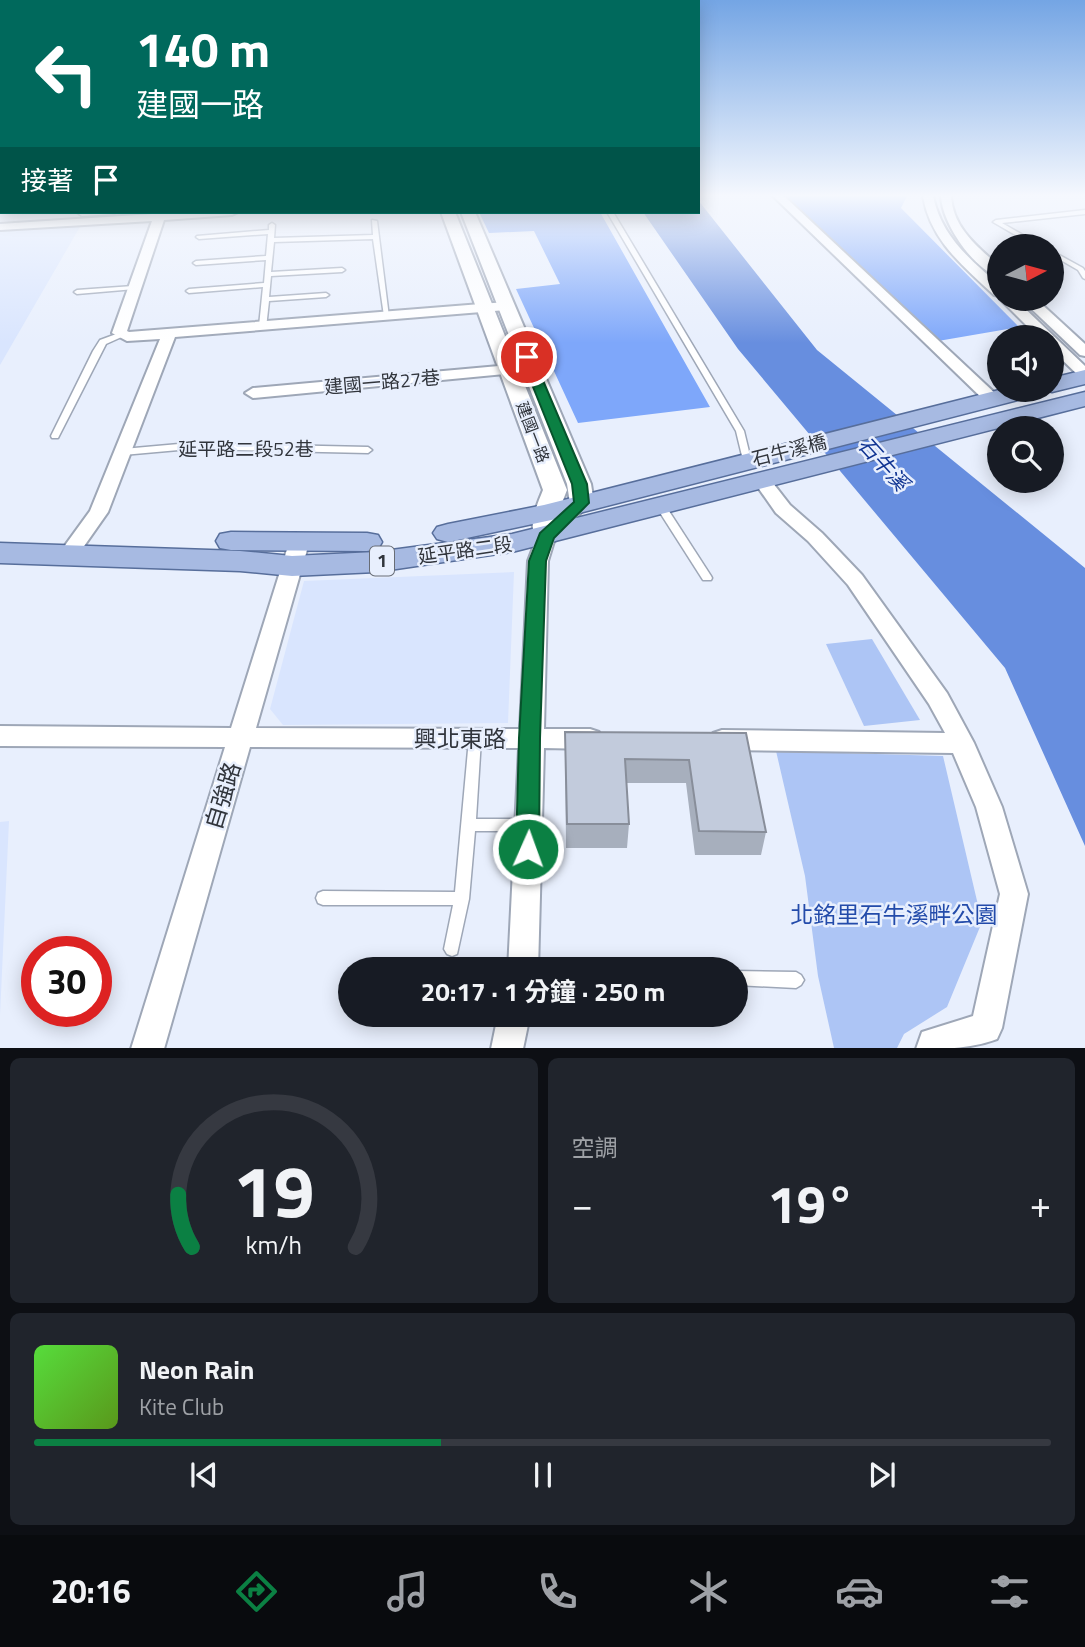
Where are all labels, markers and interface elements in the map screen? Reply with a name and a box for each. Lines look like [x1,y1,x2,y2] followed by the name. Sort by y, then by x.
[136,11,270,86] text: 140 m
[21,28,112,119] icon: left
[136,80,264,128] text: 建國一路
[21,161,73,200] text: 接著
[87,161,125,199] icon: arrive
[987,234,1064,312] north arrow
[987,234,1064,493] map controls
[987,325,1064,402] button: sound
[497,327,557,387] pin
[508,338,546,376] icon: arrive
[323,362,441,401] street label: 建國一路27巷
[510,398,556,466] street label: 建國一路
[987,416,1064,493] button: search
[748,426,829,473] street label: 石牛溪橋
[851,429,919,500] water label: 石牛溪
[178,434,314,463] street label: 延平路二段52巷
[416,529,514,570] street label: 延平路二段
[370,546,394,576] road number: 1
[414,721,506,756] street label: 興北東路
[196,758,249,834] street label: 自強路
[491,812,565,886] position arrow
[791,897,998,932] park label: 北銘里石牛溪畔公園
[21,936,112,1027] speed limit sign: 30
[421,972,665,1011] text: 20:17 · 1 分鐘 · 250 m
[572,1130,618,1165] text: 空調
[233,1135,315,1245] text: 19
[768,1164,855,1243] text: 19°
[572,1175,593,1233] text: −
[1030,1175,1051,1233] text: +
[245,1225,302,1263] text: km/h
[139,1350,254,1389] text: Neon Rain
[139,1389,224,1424] text: Kite Club
[185,1456,223,1494] icon: previous
[524,1456,562,1494] icon: pause
[863,1456,901,1494] icon: next
[51,1567,131,1615] text: 20:16
[232,1567,281,1616] icon: directions
[383,1567,432,1616] icon: music
[533,1567,582,1616] icon: phone
[684,1567,733,1616] icon: climate
[835,1567,884,1616] icon: car
[985,1567,1034,1616] icon: filters

